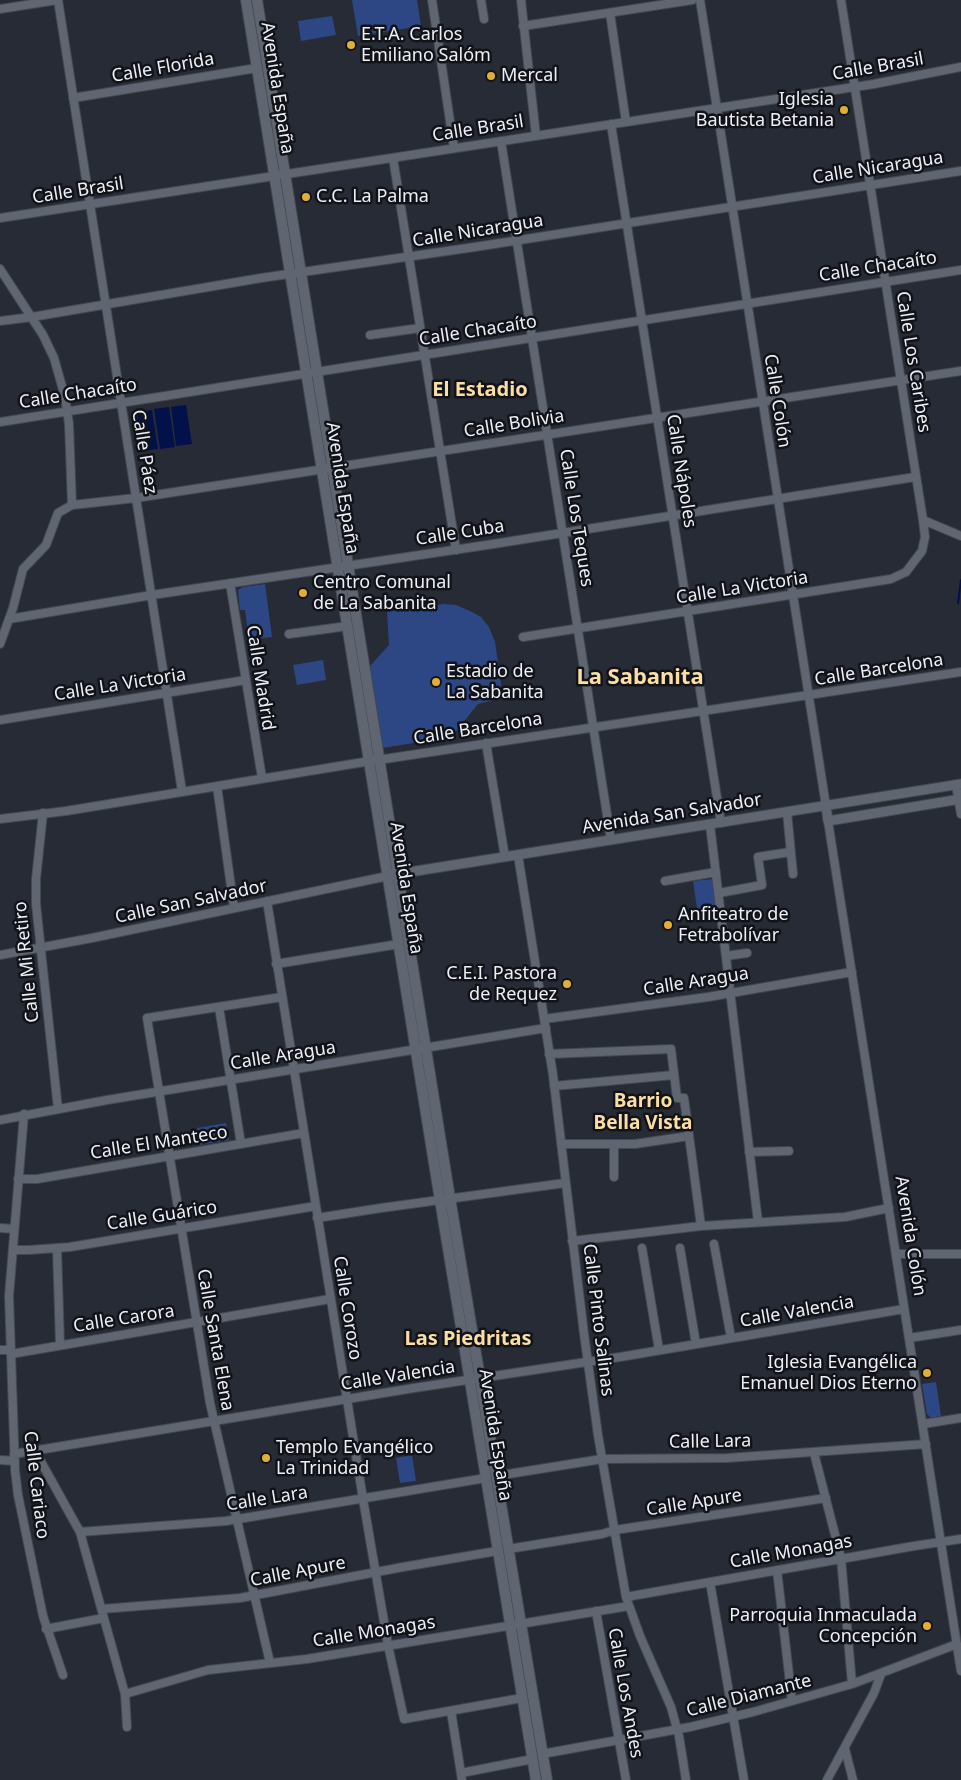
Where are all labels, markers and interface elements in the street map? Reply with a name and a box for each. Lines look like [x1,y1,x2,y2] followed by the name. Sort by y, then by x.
[256,20,298,156] street label: Avenida España
[361,24,491,66] place label: E.T.A. Carlos Emiliano Salóm
[345,39,357,51] marker: E.T.A. Carlos Emiliano Salóm
[110,48,216,88] street label: Calle Florida
[831,48,925,86] street label: Calle Brasil
[501,65,558,87] place label: Mercal
[485,70,497,82] marker: Mercal
[696,89,834,132] place label: Iglesia Bautista Betania
[838,104,850,116] marker: Iglesia Bautista Betania
[431,111,525,147] street label: Calle Brasil
[811,147,945,189] street label: Calle Nicaragua
[31,173,125,209] street label: Calle Brasil
[316,186,429,208] place label: C.C. La Palma
[300,191,312,203] marker: C.C. La Palma
[411,210,545,252] street label: Calle Nicaragua
[818,247,938,287] street label: Calle Chacaíto
[891,290,935,434] street label: Calle Los Caribes
[418,311,538,351] street label: Calle Chacaíto
[759,353,795,449] street label: Calle Colón
[18,374,138,414] street label: Calle Chacaíto
[432,378,528,402] district label: El Estadio
[462,405,566,443] street label: Calle Bolivia
[127,408,161,496] street label: Calle Páez
[661,413,701,529] street label: Calle Nápoles
[321,420,363,556] street label: Avenida España
[554,448,598,588] street label: Calle Los Teques
[414,515,506,551] street label: Calle Cuba
[674,567,810,609] street label: Calle La Victoria
[313,572,451,614] place label: Centro Comunal de La Sabanita
[297,587,309,599] marker: Centro Comunal de La Sabanita
[241,624,279,732] street label: Calle Madrid
[813,649,945,691] street label: Calle Barcelona
[446,661,544,704] place label: Estadio de La Sabanita
[52,664,188,706] street label: Calle La Victoria
[576,665,704,691] district label: La Sabanita
[430,676,442,688] marker: Estadio de La Sabanita
[412,708,544,750] street label: Calle Barcelona
[581,789,763,839] street label: Avenida San Salvador
[385,820,427,956] street label: Avenida España
[113,875,269,929] street label: Calle San Salvador
[10,900,44,1024] street label: Calle Mi Retiro
[678,904,789,946] place label: Anfiteatro de Fetrabolívar
[662,919,674,931] marker: Anfiteatro de Fetrabolívar
[446,963,557,1006] place label: C.E.I. Pastora de Requez
[642,963,750,1001] street label: Calle Aragua
[561,978,573,990] marker: C.E.I. Pastora de Requez
[229,1037,337,1075] street label: Calle Aragua
[594,1091,692,1135] district label: Barrio Bella Vista
[89,1121,229,1165] street label: Calle El Manteco
[890,1174,930,1298] street label: Avenida Colón
[105,1197,219,1235] street label: Calle Guárico
[578,1243,618,1397] street label: Calle Pinto Salinas
[328,1254,366,1362] street label: Calle Corozo
[192,1267,238,1413] street label: Calle Santa Elena
[738,1291,856,1333] street label: Calle Valencia
[72,1300,176,1338] street label: Calle Carora
[405,1327,531,1351] district label: Las Piedritas
[740,1352,917,1395] place label: Iglesia Evangélica Emanuel Dios Eterno
[339,1356,457,1396] street label: Calle Valencia
[474,1367,516,1503] street label: Avenida España
[921,1367,933,1379] marker: Iglesia Evangélica Emanuel Dios Eterno
[19,1430,53,1540] street label: Calle Cariaco
[669,1430,751,1454] street label: Calle Lara
[276,1437,433,1480] place label: Templo Evangélico La Trinidad
[260,1452,272,1464] marker: Templo Evangélico La Trinidad
[225,1482,309,1516] street label: Calle Lara
[645,1485,743,1521] street label: Calle Apure
[728,1531,854,1573] street label: Calle Monagas
[249,1552,347,1592] street label: Calle Apure
[729,1605,917,1648] place label: Parroquia Inmaculada Concepción
[311,1612,437,1652] street label: Calle Monagas
[921,1620,933,1632] marker: Parroquia Inmaculada Concepción
[603,1626,647,1760] street label: Calle Los Andes
[684,1670,814,1722] street label: Calle Diamante

